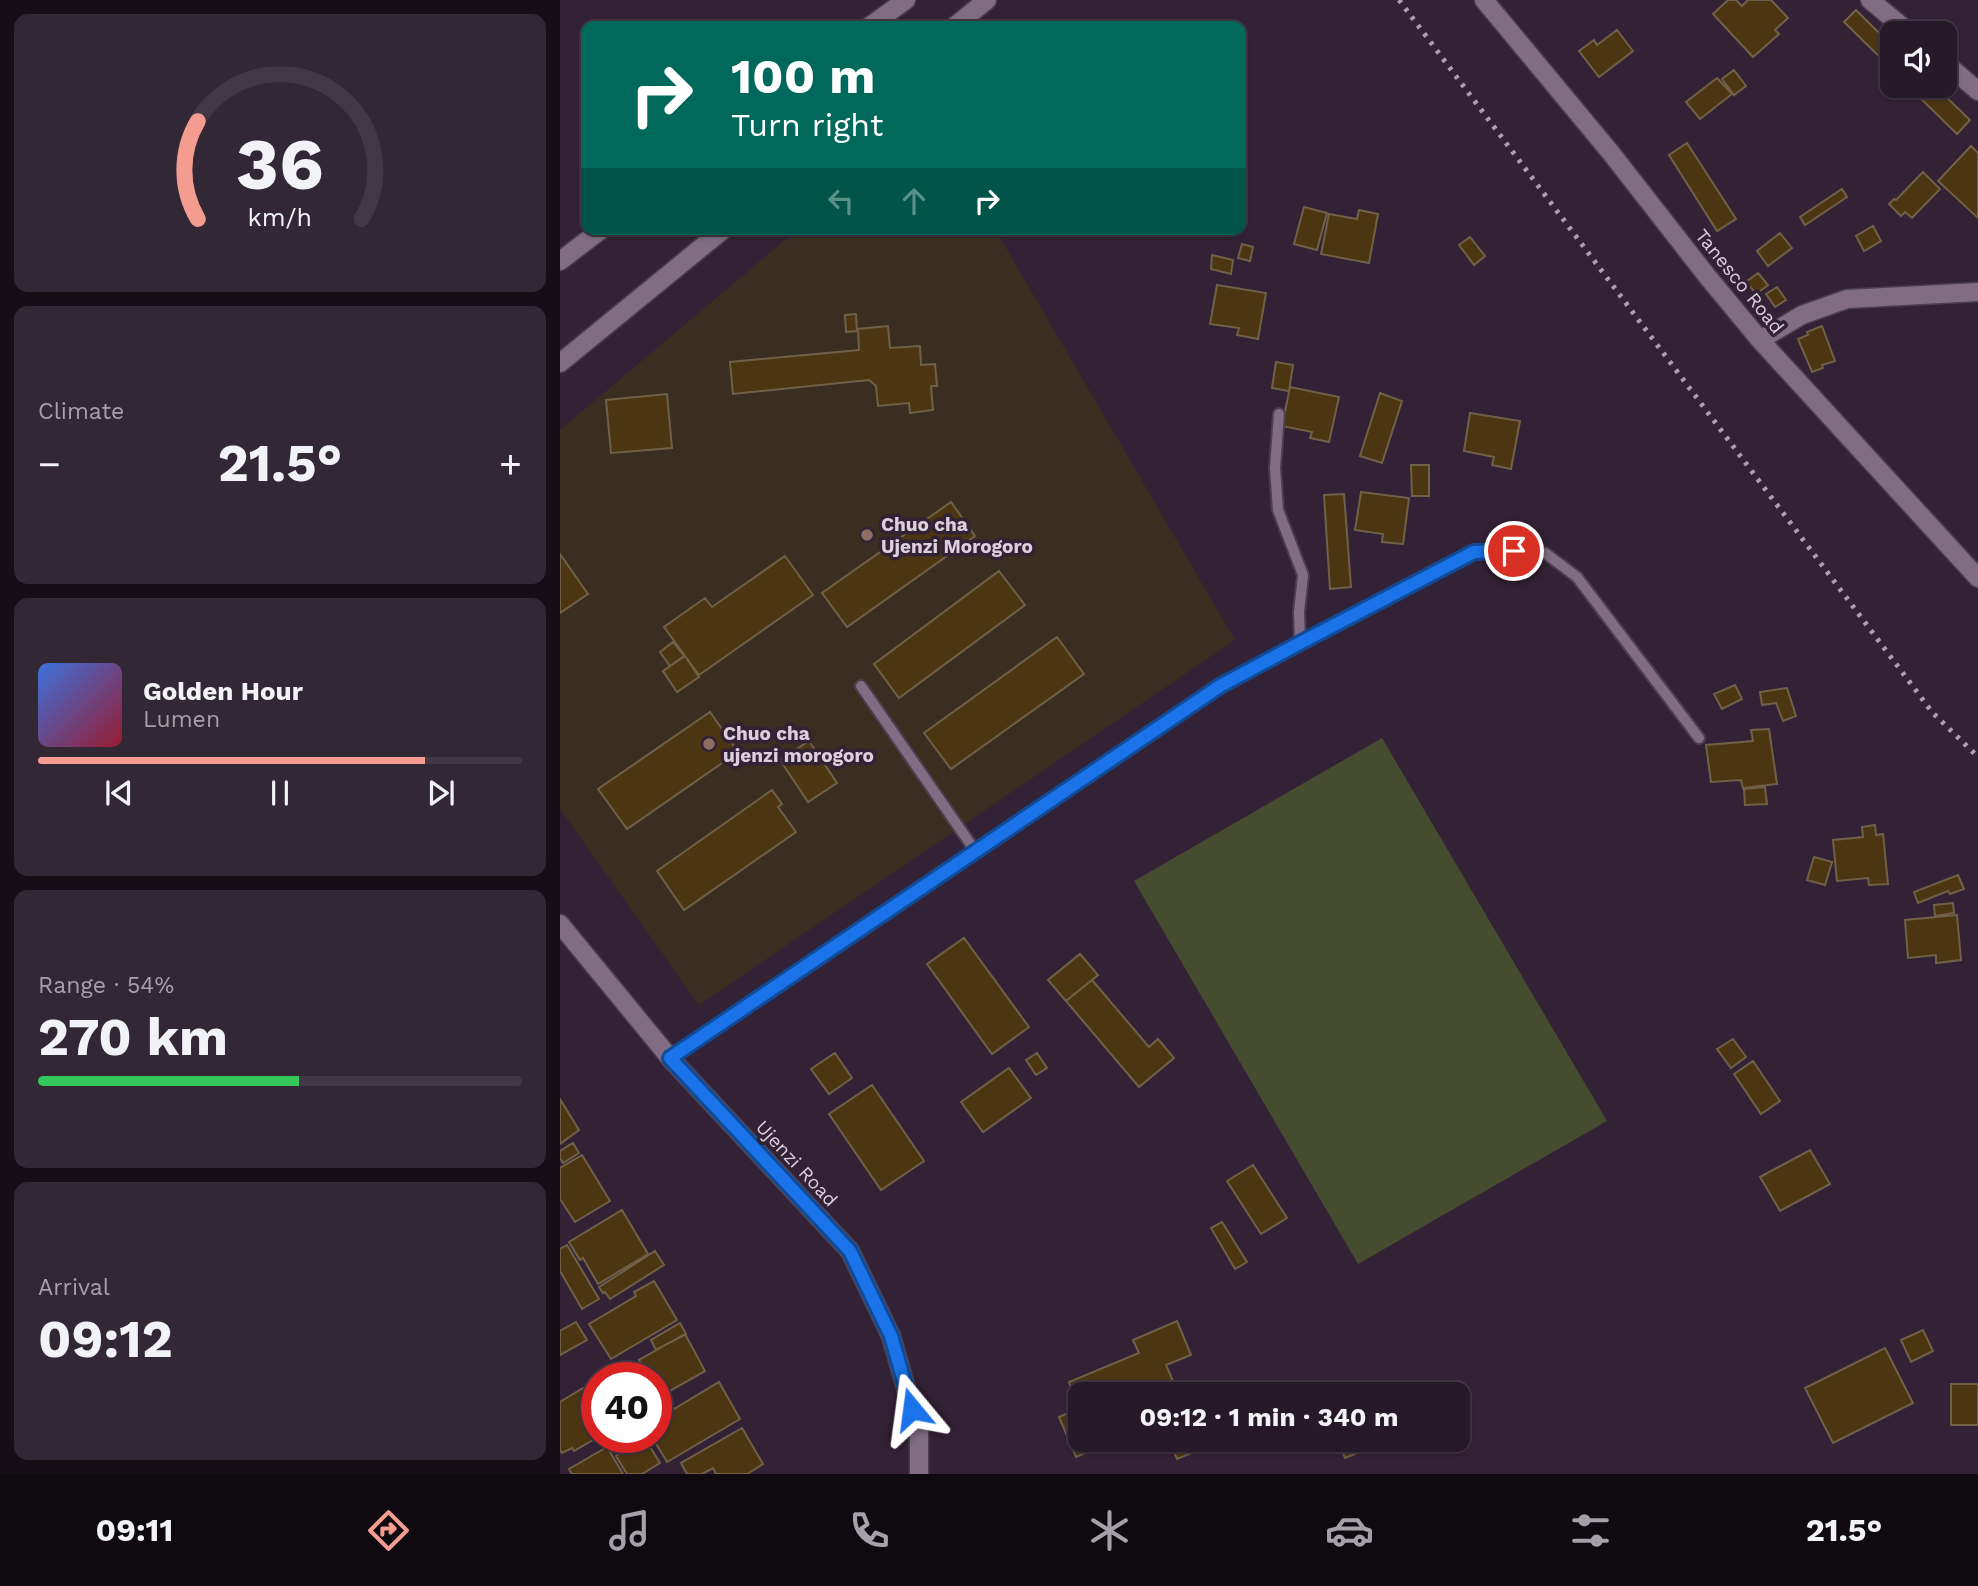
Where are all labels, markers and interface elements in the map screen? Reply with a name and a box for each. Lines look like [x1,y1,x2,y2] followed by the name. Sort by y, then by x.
[1880,21,1957,98] map controls
[1880,21,1957,98] button: sound
[731,47,875,105] text: 100 m
[616,49,707,140] icon: right
[731,106,883,144] text: Turn right
[236,121,324,207] text: 36
[822,182,860,220] icon: left
[895,182,933,220] icon: ahead
[968,182,1006,220] icon: right
[248,203,312,232] text: km/h
[1690,224,1789,338] street label: Tanesco Road
[38,398,124,425] text: Climate
[218,433,342,494] text: 21.5°
[38,442,61,486] text: −
[499,442,522,486] text: +
[881,513,1033,558] place label: Chuo cha Ujenzi Morogoro
[1484,521,1544,581] pin
[859,527,875,543] marker: Chuo cha Ujenzi Morogoro
[1495,532,1533,570] icon: arrive
[143,676,303,706] text: Golden Hour
[143,706,220,733] text: Lumen
[723,722,874,767] place label: Chuo cha ujenzi morogoro
[701,736,717,752] marker: Chuo cha ujenzi morogoro
[100,774,138,812] icon: previous
[261,774,299,812] icon: pause
[422,774,460,812] icon: next
[38,972,174,999] text: Range · 54%
[38,1007,228,1068] text: 270 km
[751,1116,842,1211] street label: Ujenzi Road
[38,1274,110,1301] text: Arrival
[38,1309,173,1370] text: 09:12
[581,1362,672,1453] speed limit sign: 40
[875,1372,949,1446] position arrow
[1140,1402,1398,1432] text: 09:12 · 1 min · 340 m
[364,1506,413,1555] icon: directions
[605,1506,654,1555] icon: music
[845,1506,894,1555] icon: phone
[1085,1506,1134,1555] icon: climate
[1325,1506,1374,1555] icon: car
[1566,1506,1615,1555] icon: filters
[96,1511,173,1549] text: 09:11
[1806,1511,1882,1549] text: 21.5°

